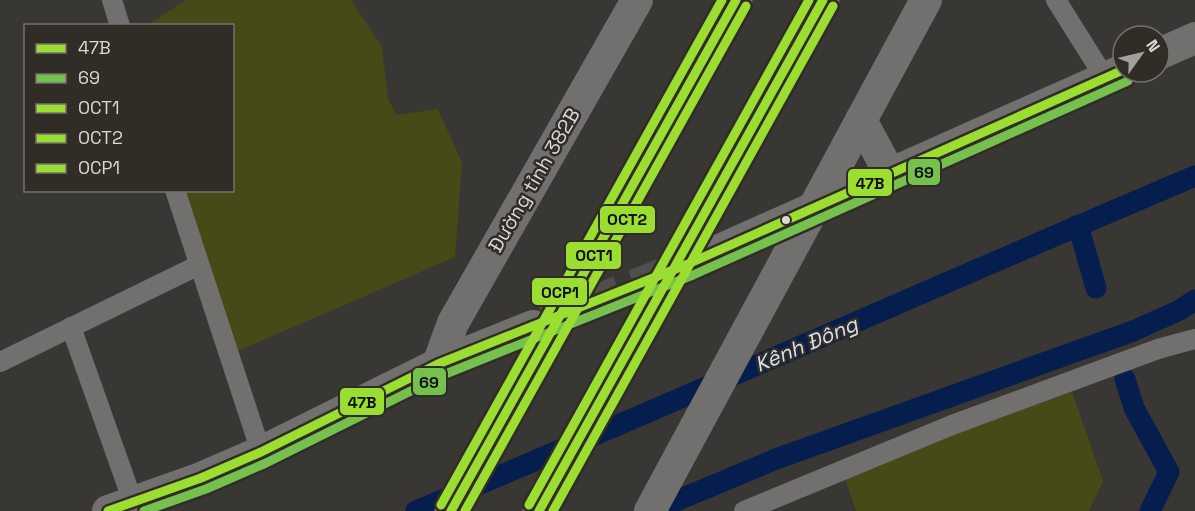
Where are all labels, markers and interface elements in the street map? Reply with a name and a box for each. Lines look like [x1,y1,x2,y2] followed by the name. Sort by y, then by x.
[24,24,234,192] legend
[1111,24,1171,84] north arrow
[78,36,111,59] text: 47B
[1141,36,1165,56] text: N
[78,66,100,89] text: 69
[78,96,119,119] text: OCT1
[482,103,586,257] street label: Đường tỉnh 382B
[78,126,123,149] text: OCT2
[78,156,120,179] text: OCP1
[907,158,941,186] line badge: 69
[914,162,934,183] text: 69
[847,168,893,197] line badge: 47B
[856,173,885,194] text: 47B
[599,205,656,234] line badge: OCT2
[607,209,647,230] text: OCT2
[780,214,792,226] unlabelled marker
[565,241,622,270] line badge: OCT1
[575,245,613,266] text: OCT1
[531,277,588,306] line badge: OCP1
[541,282,579,303] text: OCP1
[750,310,863,378] water label: Kênh Đông
[412,367,447,396] line badge: 69
[419,372,439,393] text: 69
[339,387,385,416] line badge: 47B
[348,392,377,413] text: 47B

